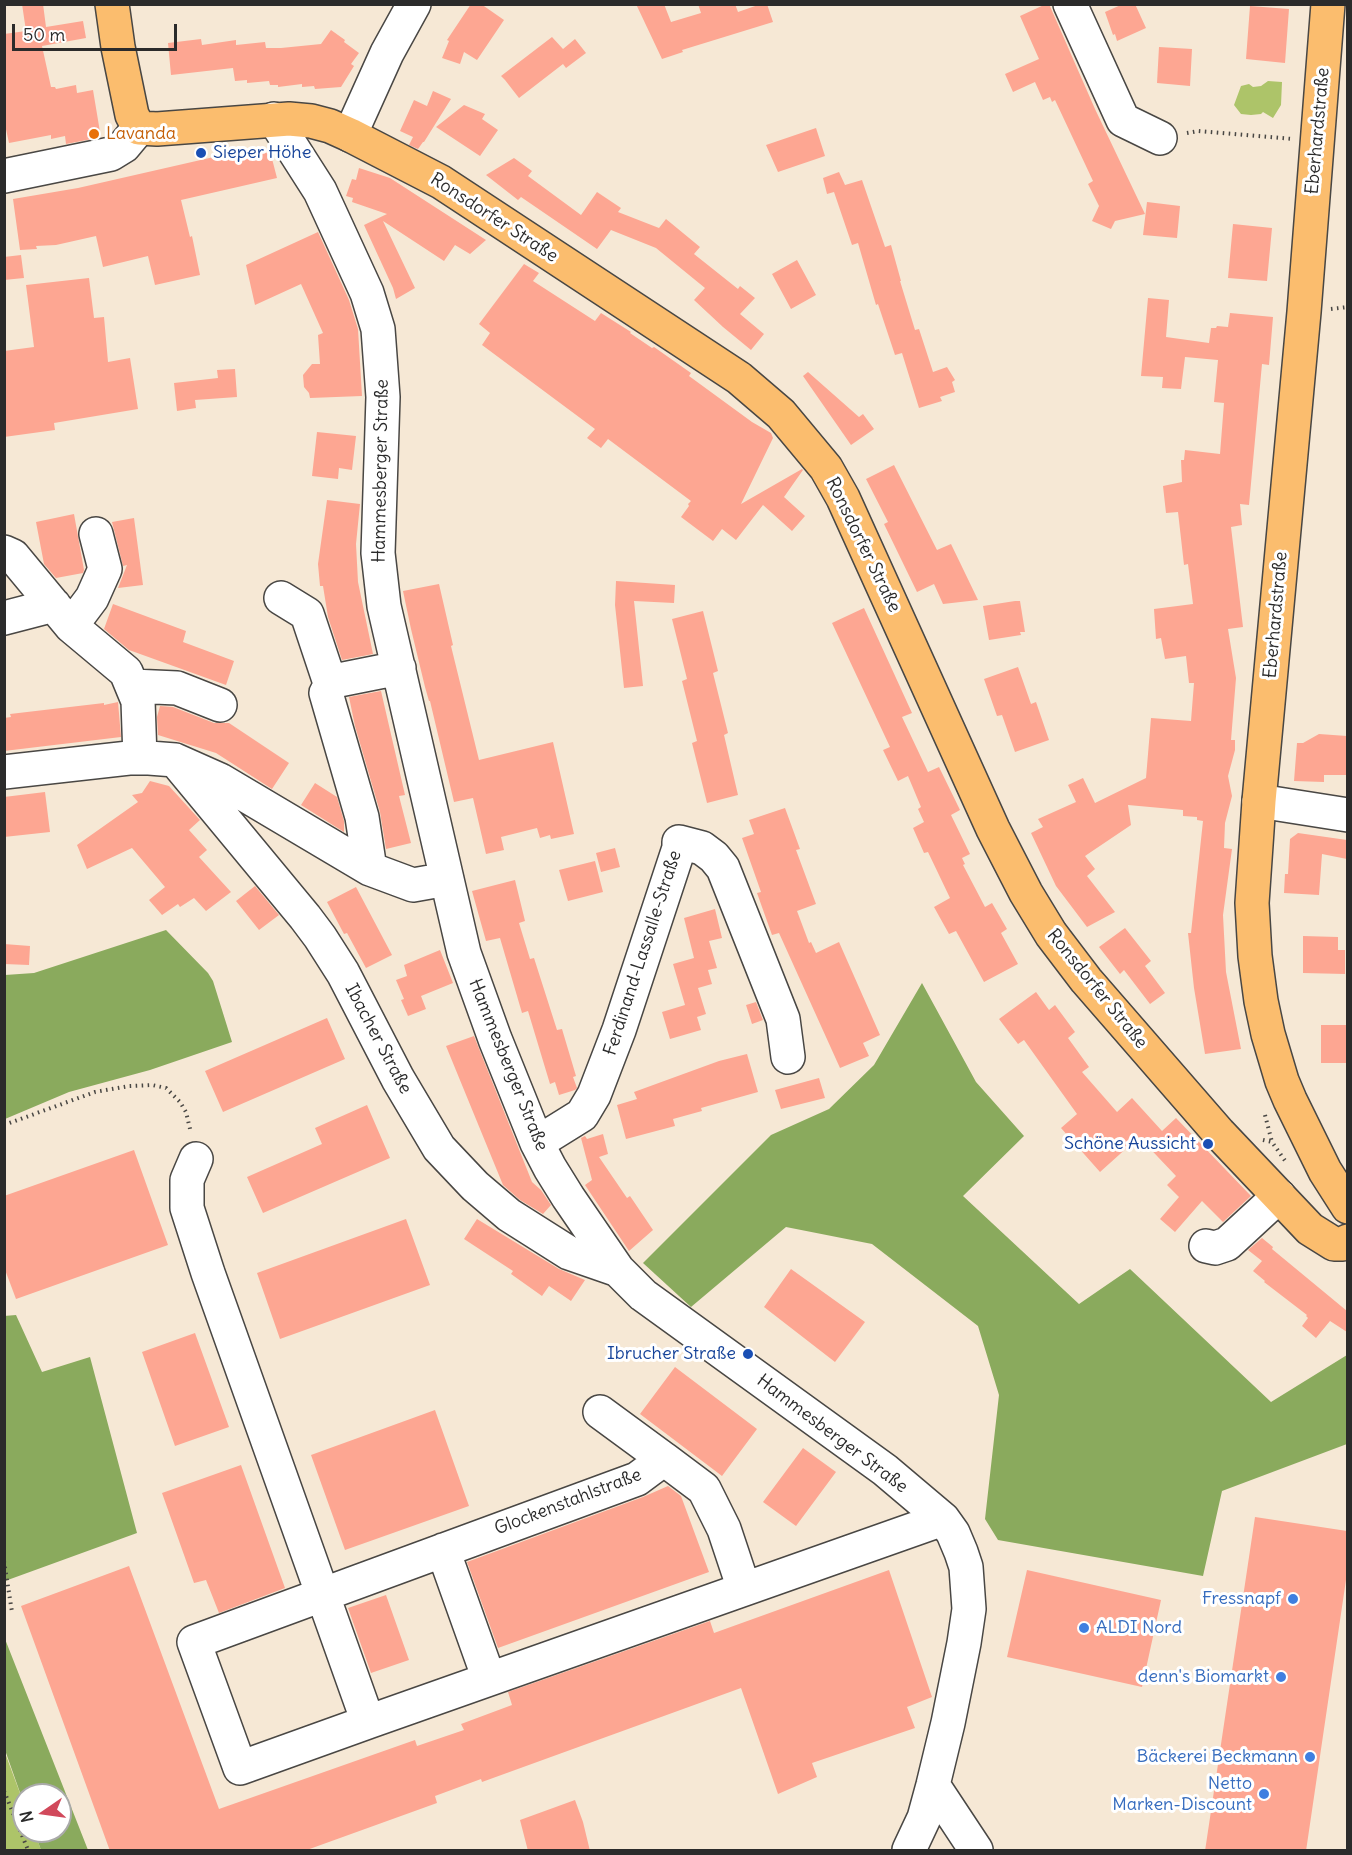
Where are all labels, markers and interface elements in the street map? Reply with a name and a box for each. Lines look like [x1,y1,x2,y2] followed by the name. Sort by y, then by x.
[15,12,180,50] scale bar
[23,23,65,46] text: 50 m
[1302,67,1334,195] street label: Eberhardstraße
[106,123,176,145] place label: Lavanda
[87,127,101,141] marker: Lavanda
[213,142,311,164] place label: Sieper Höhe
[194,146,208,160] marker: Sieper Höhe
[426,169,562,267] street label: Ronsdorfer Straße
[369,379,393,563] street label: Hammesberger Straße
[821,474,905,616] street label: Ronsdorfer Straße
[1260,551,1292,679] street label: Eberhardstraße
[600,848,686,1058] street label: Ferdinand-Lassalle-Straße
[1042,925,1152,1053] street label: Ronsdorfer Straße
[464,976,552,1154] street label: Hammesberger Straße
[340,980,416,1098] street label: Ibacher Straße
[1064,1133,1196,1155] place label: Schöne Aussicht
[1201,1137,1215,1151] marker: Schöne Aussicht
[607,1343,736,1365] place label: Ibrucher Straße
[741,1347,755,1361] marker: Ibrucher Straße
[752,1370,912,1498] street label: Hammesberger Straße
[492,1464,644,1540] street label: Glockenstahlstraße
[1202,1588,1281,1610] place label: Fressnapf
[1286,1592,1300,1606] marker: Fressnapf
[1096,1617,1182,1639] place label: ALDI Nord
[1077,1621,1091,1635] marker: ALDI Nord
[1138,1666,1269,1688] place label: denn's Biomarkt
[1274,1670,1288,1684] marker: denn's Biomarkt
[1137,1746,1298,1768] place label: Bäckerei Beckmann
[1303,1750,1317,1764] marker: Bäckerei Beckmann
[1112,1773,1252,1816] place label: Netto Marken-Discount
[12,1783,72,1843] north arrow
[1257,1787,1271,1801] marker: Netto Marken-Discount
[15,1809,37,1824] text: N

